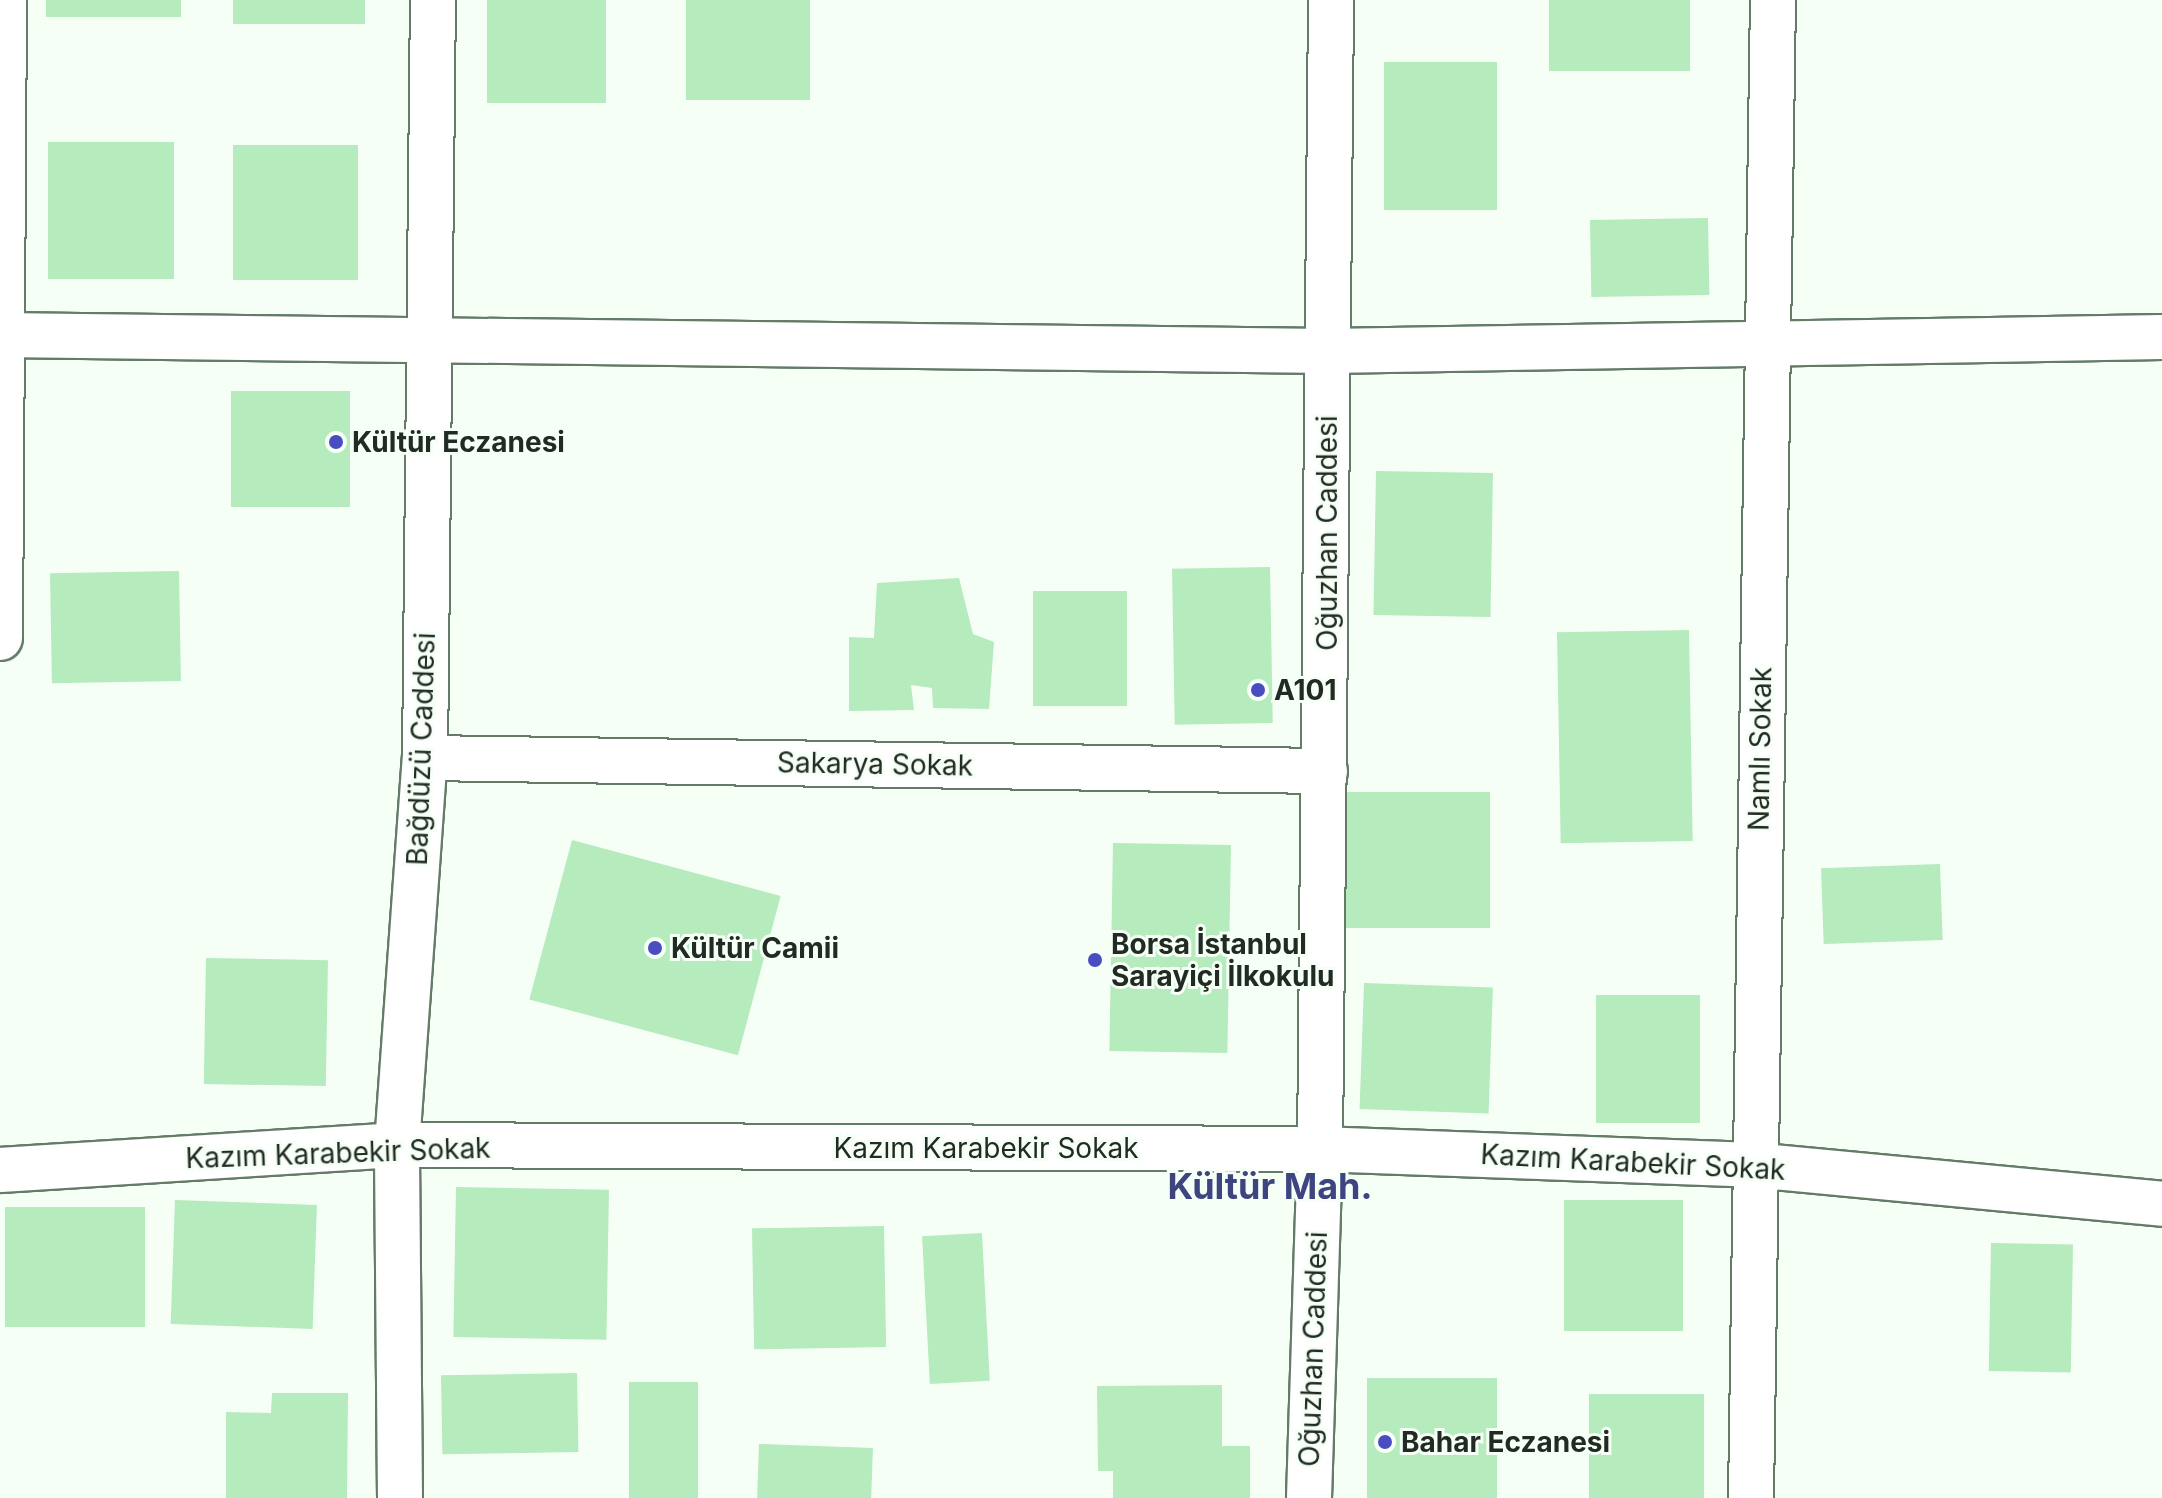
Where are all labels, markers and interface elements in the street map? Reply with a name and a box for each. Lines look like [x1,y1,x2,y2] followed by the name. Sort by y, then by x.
[1310,415,1344,651] street label: Oğuzhan Caddesi
[352,425,565,459] place label: Kültür Eczanesi
[327,433,345,451] marker: Kültür Eczanesi
[400,632,442,866] street label: Bağdüzü Caddesi
[1742,667,1778,831] street label: Namlı Sokak
[1274,673,1337,707] place label: A101
[1249,681,1267,699] marker: A101
[777,745,973,783] street label: Sakarya Sokak
[1111,927,1334,993] place label: Borsa İstanbul Sarayiçi İlkokulu
[671,931,839,965] place label: Kültür Camii
[646,939,664,957] marker: Kültür Camii
[1086,951,1104,969] marker: Borsa İstanbul Sarayiçi İlkokulu
[185,1131,491,1175] street label: Kazım Karabekir Sokak
[833,1131,1139,1165] street label: Kazım Karabekir Sokak
[1480,1137,1786,1187] street label: Kazım Karabekir Sokak
[1167,1165,1373,1209] district label: Kültür Mah.
[1292,1231,1334,1467] street label: Oğuzhan Caddesi
[1401,1425,1610,1459] place label: Bahar Eczanesi
[1376,1433,1394,1451] marker: Bahar Eczanesi

